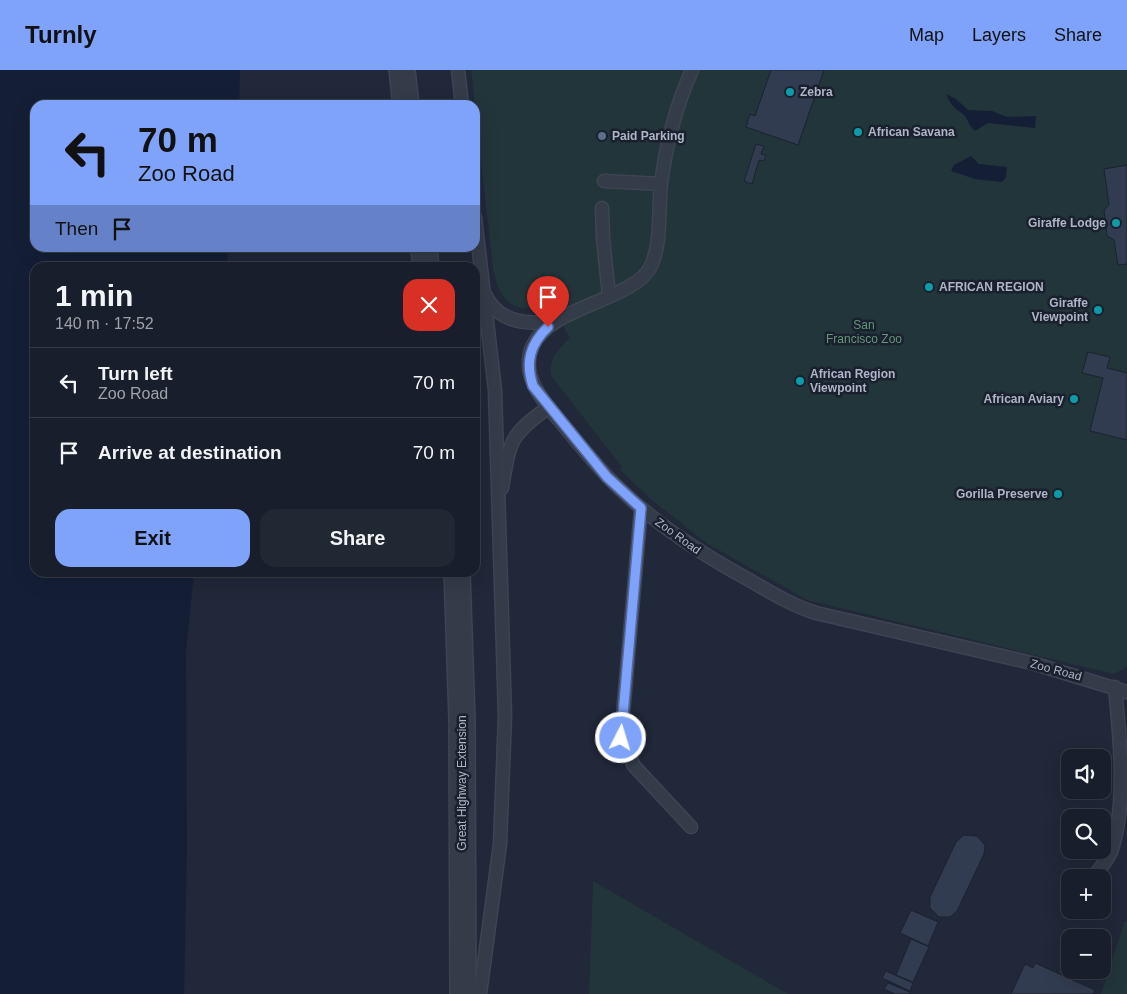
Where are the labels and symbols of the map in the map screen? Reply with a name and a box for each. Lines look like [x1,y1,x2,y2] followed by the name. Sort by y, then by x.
[800,85,833,99] place label: Zebra
[784,86,796,98] marker: Zebra
[868,125,955,139] place label: African Savana
[852,126,864,138] marker: African Savana
[612,129,685,143] place label: Paid Parking
[596,130,608,142] marker: Paid Parking
[1028,216,1106,230] place label: Giraffe Lodge
[1110,217,1122,229] marker: Giraffe Lodge
[527,276,569,327] pin
[939,280,1044,294] place label: AFRICAN REGION
[923,281,935,293] marker: AFRICAN REGION
[1032,296,1088,324] place label: Giraffe Viewpoint
[1092,304,1104,316] marker: Giraffe Viewpoint
[826,318,902,346] park label: San Francisco Zoo
[810,367,895,395] place label: African Region Viewpoint
[794,375,806,387] marker: African Region Viewpoint
[984,392,1064,406] place label: African Aviary
[1068,393,1080,405] marker: African Aviary
[956,487,1048,501] place label: Gorilla Preserve
[1052,488,1064,500] marker: Gorilla Preserve
[653,515,703,557] street label: Zoo Road
[1029,656,1083,684] street label: Zoo Road
[594,711,646,763] position arrow
[455,715,469,851] street label: Great Highway Extension

